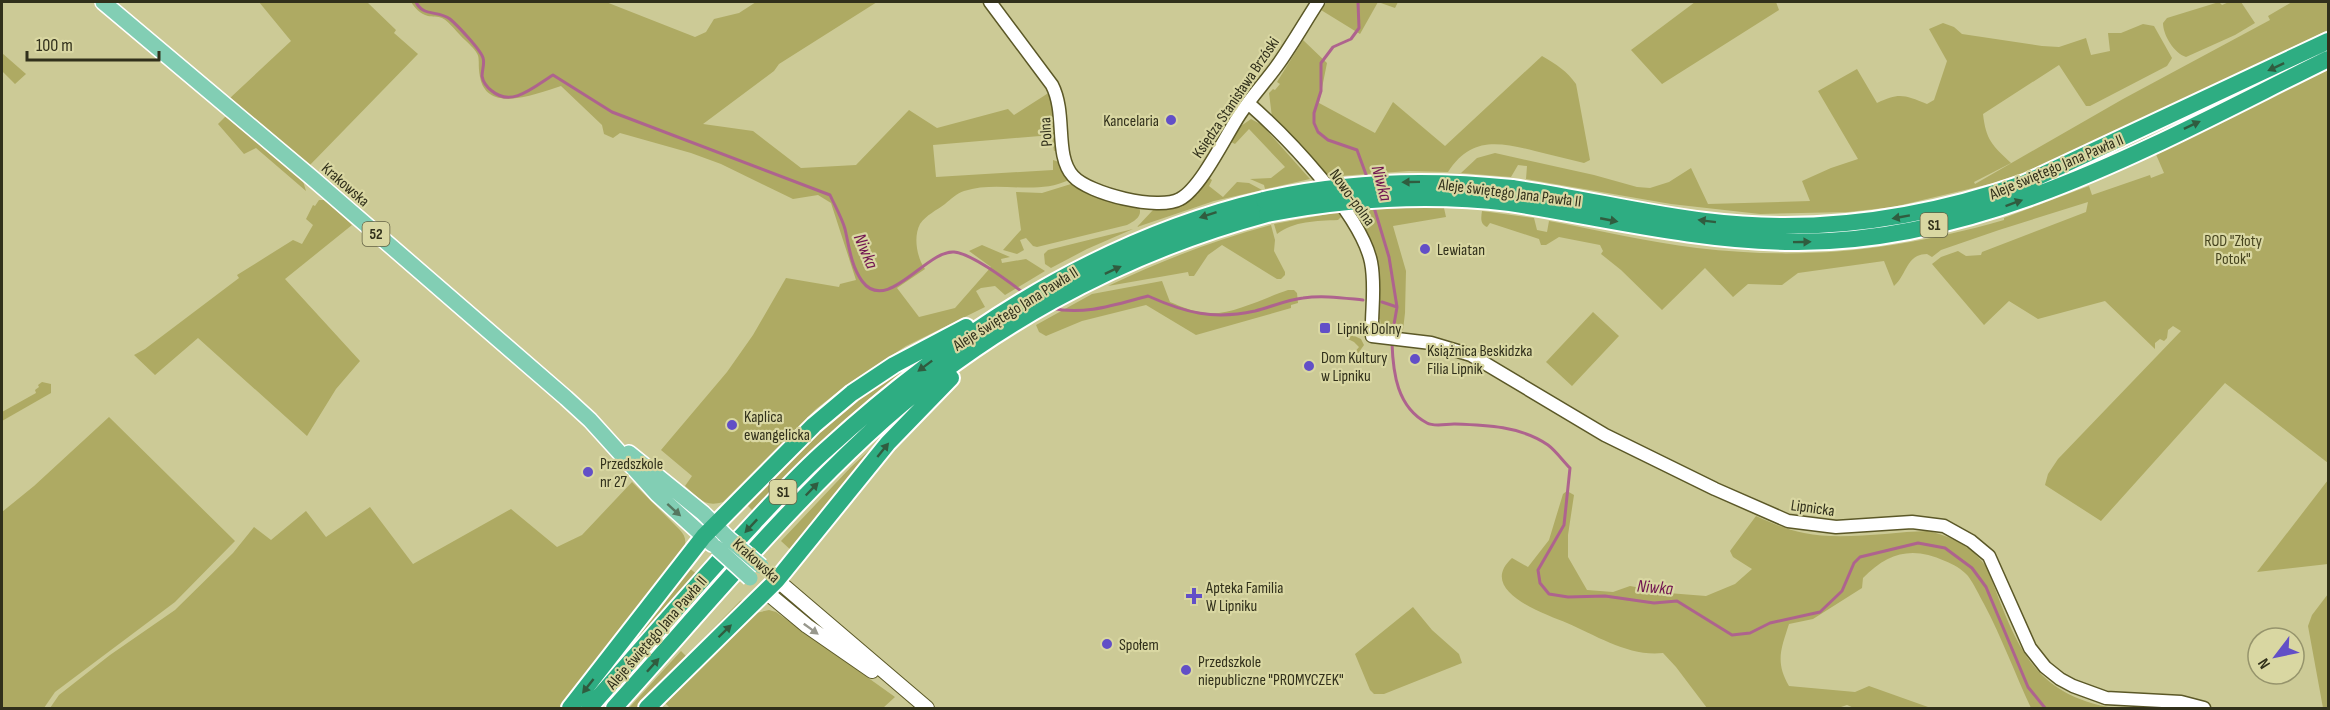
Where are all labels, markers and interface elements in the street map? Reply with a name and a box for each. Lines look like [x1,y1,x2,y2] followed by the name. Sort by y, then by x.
[27,24,159,62] scale bar
[1189,34,1284,162] street label: Księdza Stanisława Brzóski
[36,35,73,56] text: 100 m
[2267,62,2284,71] one-way arrow
[1103,112,1159,131] place label: Kancelaria
[1164,113,1178,127] marker: Kancelaria
[1036,117,1057,147] street label: Polna
[2184,120,2201,129] one-way arrow
[1986,131,2127,205] street label: Aleje świętego Jana Pawła II
[317,159,373,211] street label: Krakowska
[1367,163,1396,204] water label: Niwka
[1325,166,1379,230] street label: Nowo-polna
[1436,175,1582,212] street label: Aleje świętego Jana Pawła II
[1402,177,1421,187] one-way arrow
[2005,197,2023,207] one-way arrow
[1199,211,1217,220] one-way arrow
[1892,213,1911,222] one-way arrow
[1920,213,1948,237] road number: S1
[1600,216,1619,225] one-way arrow
[1697,217,1716,226] one-way arrow
[362,222,389,246] road number: 52
[849,231,883,273] water label: Niwka
[2204,232,2262,269] park label: ROD "Złoty Potok"
[1793,237,1812,247] one-way arrow
[1437,241,1485,260] place label: Lewiatan
[1418,242,1432,256] marker: Lewiatan
[949,263,1082,356] street label: Aleje świętego Jana Pawła II
[1105,266,1122,275] one-way arrow
[1337,320,1401,339] place label: Lipnik Dolny
[1318,321,1332,335] marker: Lipnik Dolny
[1427,342,1533,379] place label: Książnica Beskidzka Filia Lipnik
[1321,349,1388,386] place label: Dom Kultury w Lipniku
[1408,352,1422,366] marker: Książnica Beskidzka Filia Lipnik
[1302,359,1316,373] marker: Dom Kultury w Lipniku
[918,360,934,372] one-way arrow
[744,408,810,445] place label: Kaplica ewangelicka
[725,418,739,432] marker: Kaplica ewangelicka
[876,442,889,458] one-way arrow
[600,455,663,492] place label: Przedszkole nr 27
[581,465,595,479] marker: Przedszkole nr 27
[770,480,796,504] road number: S1
[805,482,819,497] one-way arrow
[1790,496,1836,521] street label: Lipnicka
[667,503,682,517] one-way arrow
[745,518,758,533] one-way arrow
[728,535,784,587] street label: Krakowska
[602,572,711,694] street label: Aleje świętego Jana Pawła II
[1636,575,1675,600] water label: Niwka
[1205,579,1283,616] place label: Apteka Familia W Lipniku
[1187,589,1201,603] marker: Apteka Familia W Lipniku
[803,623,819,635] one-way arrow
[718,625,732,639] one-way arrow
[2246,626,2306,686] north arrow
[1119,636,1159,655] place label: Społem
[1100,637,1114,651] marker: Społem
[1198,653,1344,690] place label: Przedszkole niepubliczne "PROMYCZEK"
[2254,654,2275,672] text: N
[646,658,659,673] one-way arrow
[1179,663,1193,677] marker: Przedszkole niepubliczne "PROMYCZEK"
[583,678,595,693] one-way arrow

